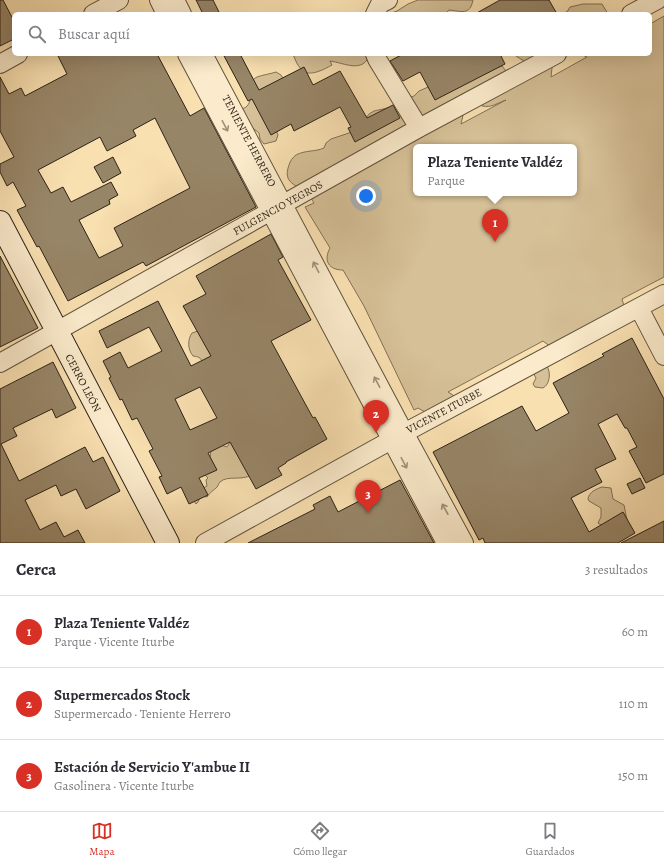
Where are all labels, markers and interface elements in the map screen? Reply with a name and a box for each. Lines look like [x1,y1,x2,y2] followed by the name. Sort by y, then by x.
[12,12,652,56] search box
[26,23,48,45] icon: search
[58,24,130,44] text: Buscar aquí
[218,92,280,190] street label: TENIENTE HERRERO
[222,120,229,132] one-way arrow
[413,144,577,196] popup
[427,152,563,172] text: Plaza Teniente Valdéz
[427,172,465,189] text: Parque
[230,177,326,239] street label: FULGENCIO YEGROS
[356,186,376,206] your location
[482,209,508,242] pin: 1
[312,261,319,273] one-way arrow
[61,351,105,415] street label: CERRO LEÓN
[372,376,380,388] one-way arrow
[403,385,484,438] street label: VICENTE ITURBE
[363,400,389,433] pin: 2
[400,457,408,469] one-way arrow
[355,480,381,513] pin: 3
[441,503,448,515] one-way arrow
[16,558,56,581] text: Cerca
[585,561,648,578] text: 3 resultados
[54,613,189,633] text: Plaza Teniente Valdéz
[27,623,31,640] text: 1
[622,623,648,640] text: 60 m
[54,633,175,650] text: Parque · Vicente Iturbe
[54,685,190,705] text: Supermercados Stock
[26,695,32,712] text: 2
[619,695,648,712] text: 110 m
[54,705,231,722] text: Supermercado · Teniente Herrero
[54,757,250,777] text: Estación de Servicio Y'ambue II
[26,767,32,784] text: 3
[618,767,648,784] text: 150 m
[54,777,194,794] text: Gasolinera · Vicente Iturbe
[89,820,115,859] tab: Mapa
[293,820,347,859] tab: Cómo llegar
[526,820,575,859] tab: Guardados

